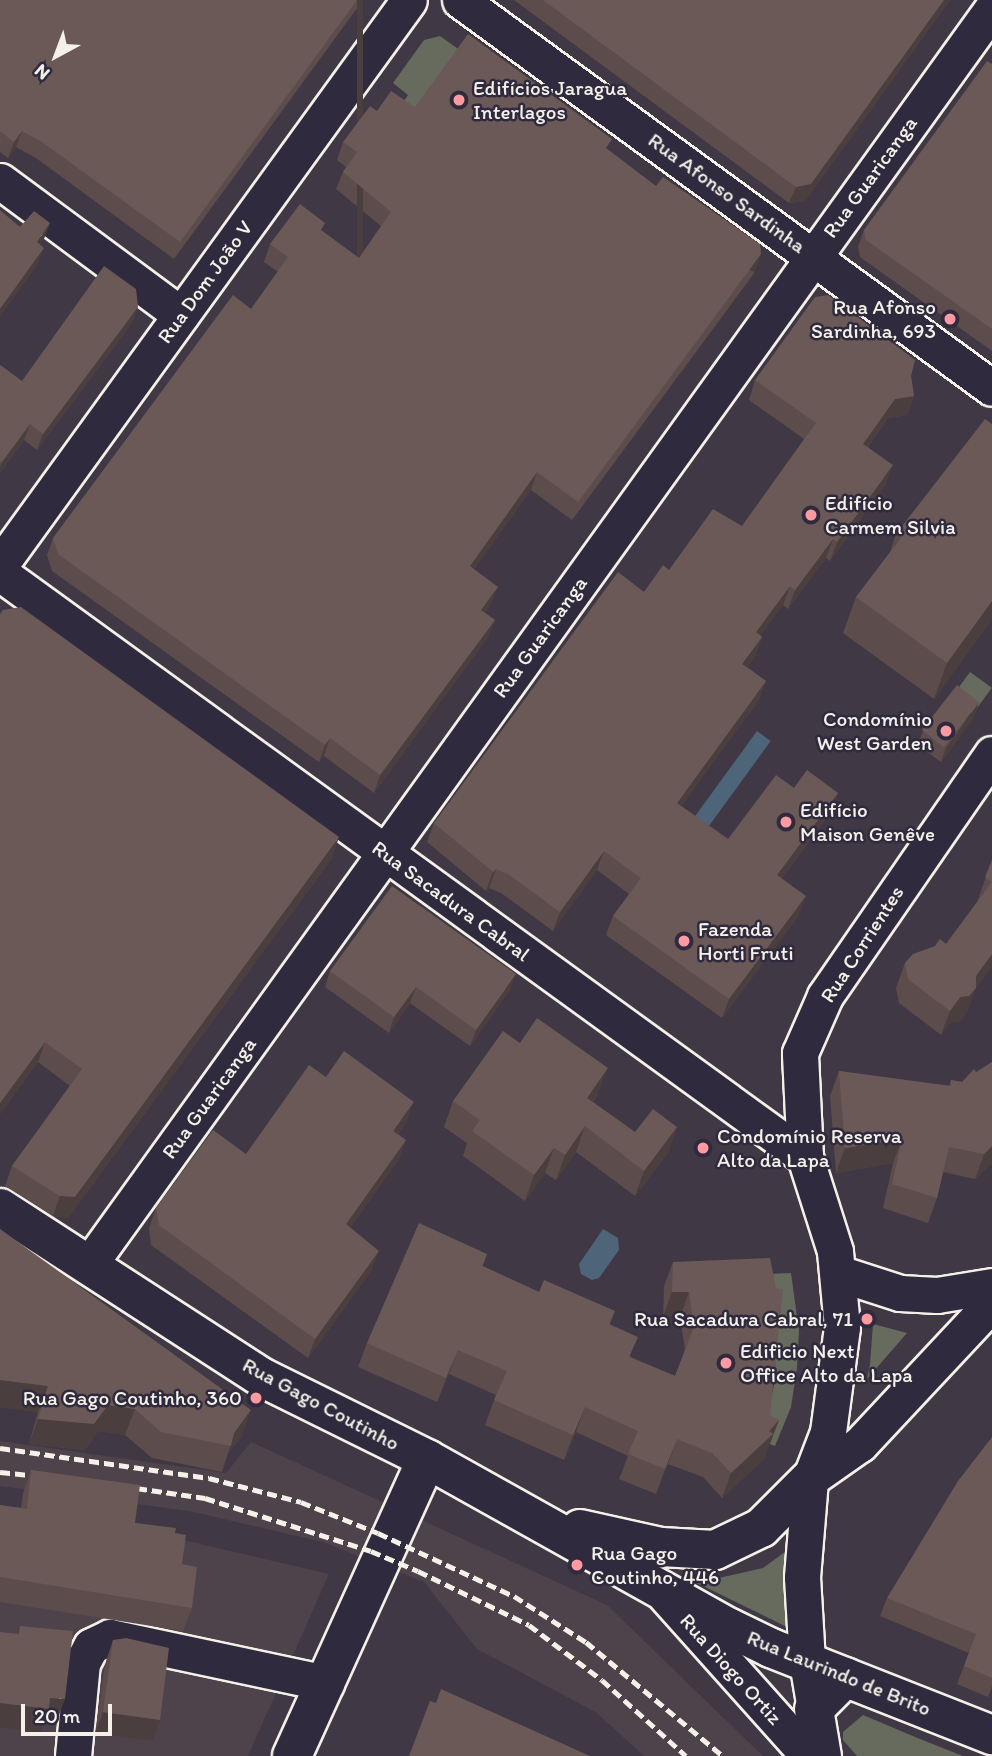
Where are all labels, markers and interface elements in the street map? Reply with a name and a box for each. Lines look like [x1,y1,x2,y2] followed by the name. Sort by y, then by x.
[21,21,91,91] north arrow
[30,59,54,85] text: N
[473,75,628,125] place label: Edifícios Jaragua Interlagos
[451,92,467,108] marker: Edifícios Jaragua Interlagos
[818,112,922,242] street label: Rua Guaricanga
[643,127,811,259] street label: Rua Afonso Sardinha
[152,216,258,348] street label: Rua Dom João V
[811,294,936,344] place label: Rua Afonso Sardinha, 693
[942,311,958,327] marker: Rua Afonso Sardinha, 693
[825,490,956,540] place label: Edifício Carmem Silvia
[803,507,819,523] marker: Edifício Carmem Silvia
[488,572,592,702] street label: Rua Guaricanga
[816,706,932,756] place label: Condomínio West Garden
[938,723,954,739] marker: Condomínio West Garden
[800,797,935,847] place label: Edifício Maison Genêve
[778,814,794,830] marker: Edifício Maison Genêve
[367,835,535,967] street label: Rua Sacadura Cabral
[815,881,909,1007] street label: Rua Corrientes
[698,916,793,966] place label: Fazenda Horti Fruti
[676,933,692,949] marker: Fazenda Horti Fruti
[157,1033,261,1163] street label: Rua Guaricanga
[717,1123,901,1173] place label: Condomínio Reserva Alto da Lapa
[695,1140,711,1156] marker: Condomínio Reserva Alto da Lapa
[634,1306,853,1332] place label: Rua Sacadura Cabral, 71
[859,1311,875,1327] marker: Rua Sacadura Cabral, 71
[740,1338,913,1388] place label: Edificio Next Office Alto da Lapa
[239,1352,403,1456] street label: Rua Gago Coutinho
[718,1355,734,1371] marker: Edificio Next Office Alto da Lapa
[24,1385,242,1411] place label: Rua Gago Coutinho, 360
[248,1390,264,1406] marker: Rua Gago Coutinho, 360
[591,1540,719,1590] place label: Rua Gago Coutinho, 446
[569,1557,585,1573] marker: Rua Gago Coutinho, 446
[674,1608,788,1730] street label: Rua Diogo Ortiz
[743,1625,935,1721] street label: Rua Laurindo de Brito
[24,1690,116,1734] scale bar
[34,1703,80,1728] text: 20 m

